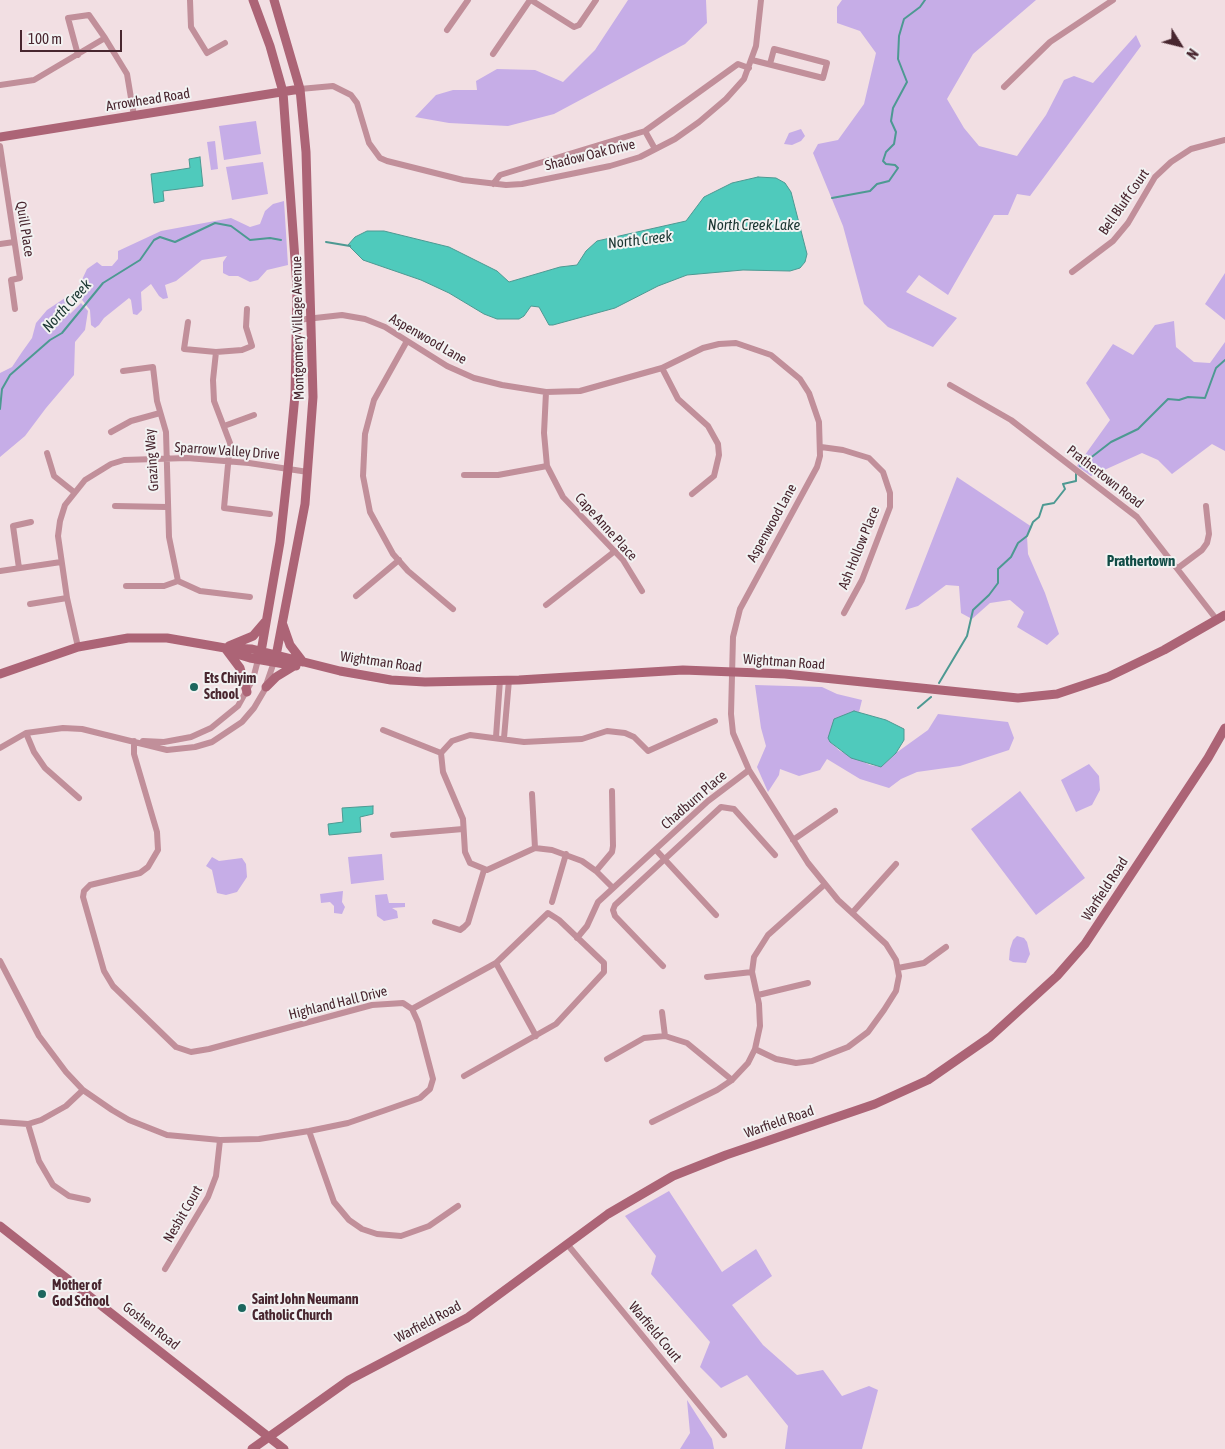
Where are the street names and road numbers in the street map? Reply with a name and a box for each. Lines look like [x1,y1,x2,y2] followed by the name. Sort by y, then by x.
[105,85,191,115] street label: Arrowhead Road
[543,136,637,174] street label: Shadow Oak Drive
[1095,166,1153,238] street label: Bell Bluff Court
[12,200,38,258] street label: Quill Place
[288,256,308,400] street label: Montgomery Village Avenue
[386,310,470,368] street label: Aspenwood Lane
[141,428,163,492] street label: Grazing Way
[174,439,280,463] street label: Sparrow Valley Drive
[1063,442,1147,512] street label: Prathertown Road
[744,481,800,565] street label: Aspenwood Lane
[571,490,641,564] street label: Cape Anne Place
[835,504,883,592] street label: Ash Hollow Place
[339,648,423,676] street label: Wightman Road
[742,651,826,673] street label: Wightman Road
[658,767,730,833] street label: Chadburn Place
[1078,854,1132,924] street label: Warfield Road
[287,983,389,1023] street label: Highland Hall Drive
[742,1102,816,1142] street label: Warfield Road
[160,1183,206,1245] street label: Nesbit Court
[392,1298,464,1346] street label: Warfield Road
[625,1298,685,1366] street label: Warfield Court
[119,1299,183,1353] street label: Goshen Road

